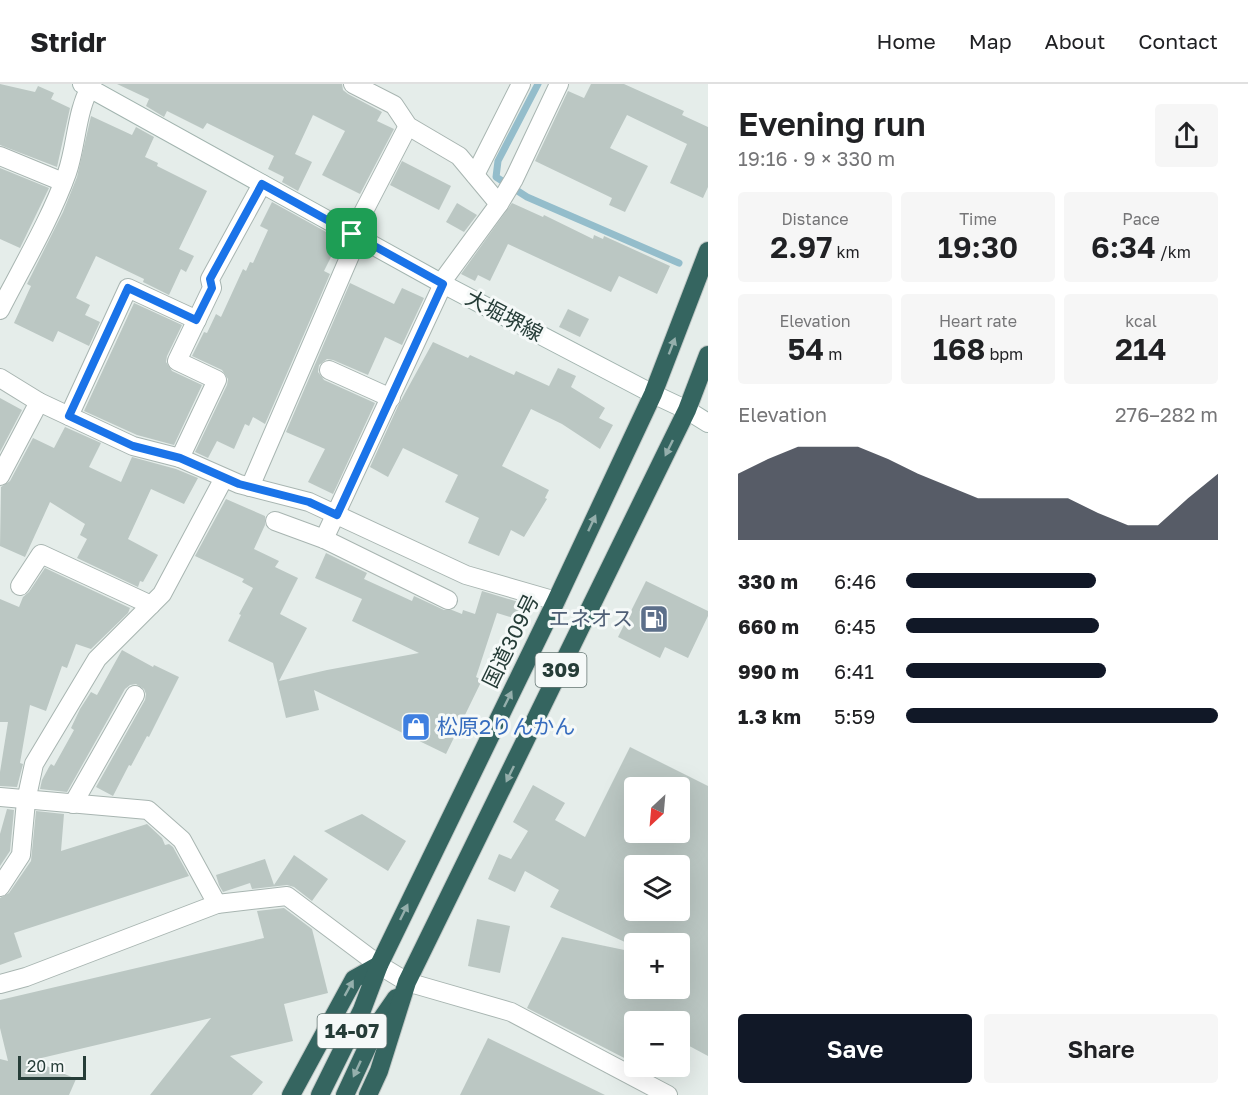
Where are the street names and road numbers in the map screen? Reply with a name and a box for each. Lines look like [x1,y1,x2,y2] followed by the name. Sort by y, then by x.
[461,284,548,346] street label: 大堀堺線
[476,589,544,692] street label: 国道309号
[536,653,586,687] road number: 309
[318,1014,386,1048] road number: 14-07

